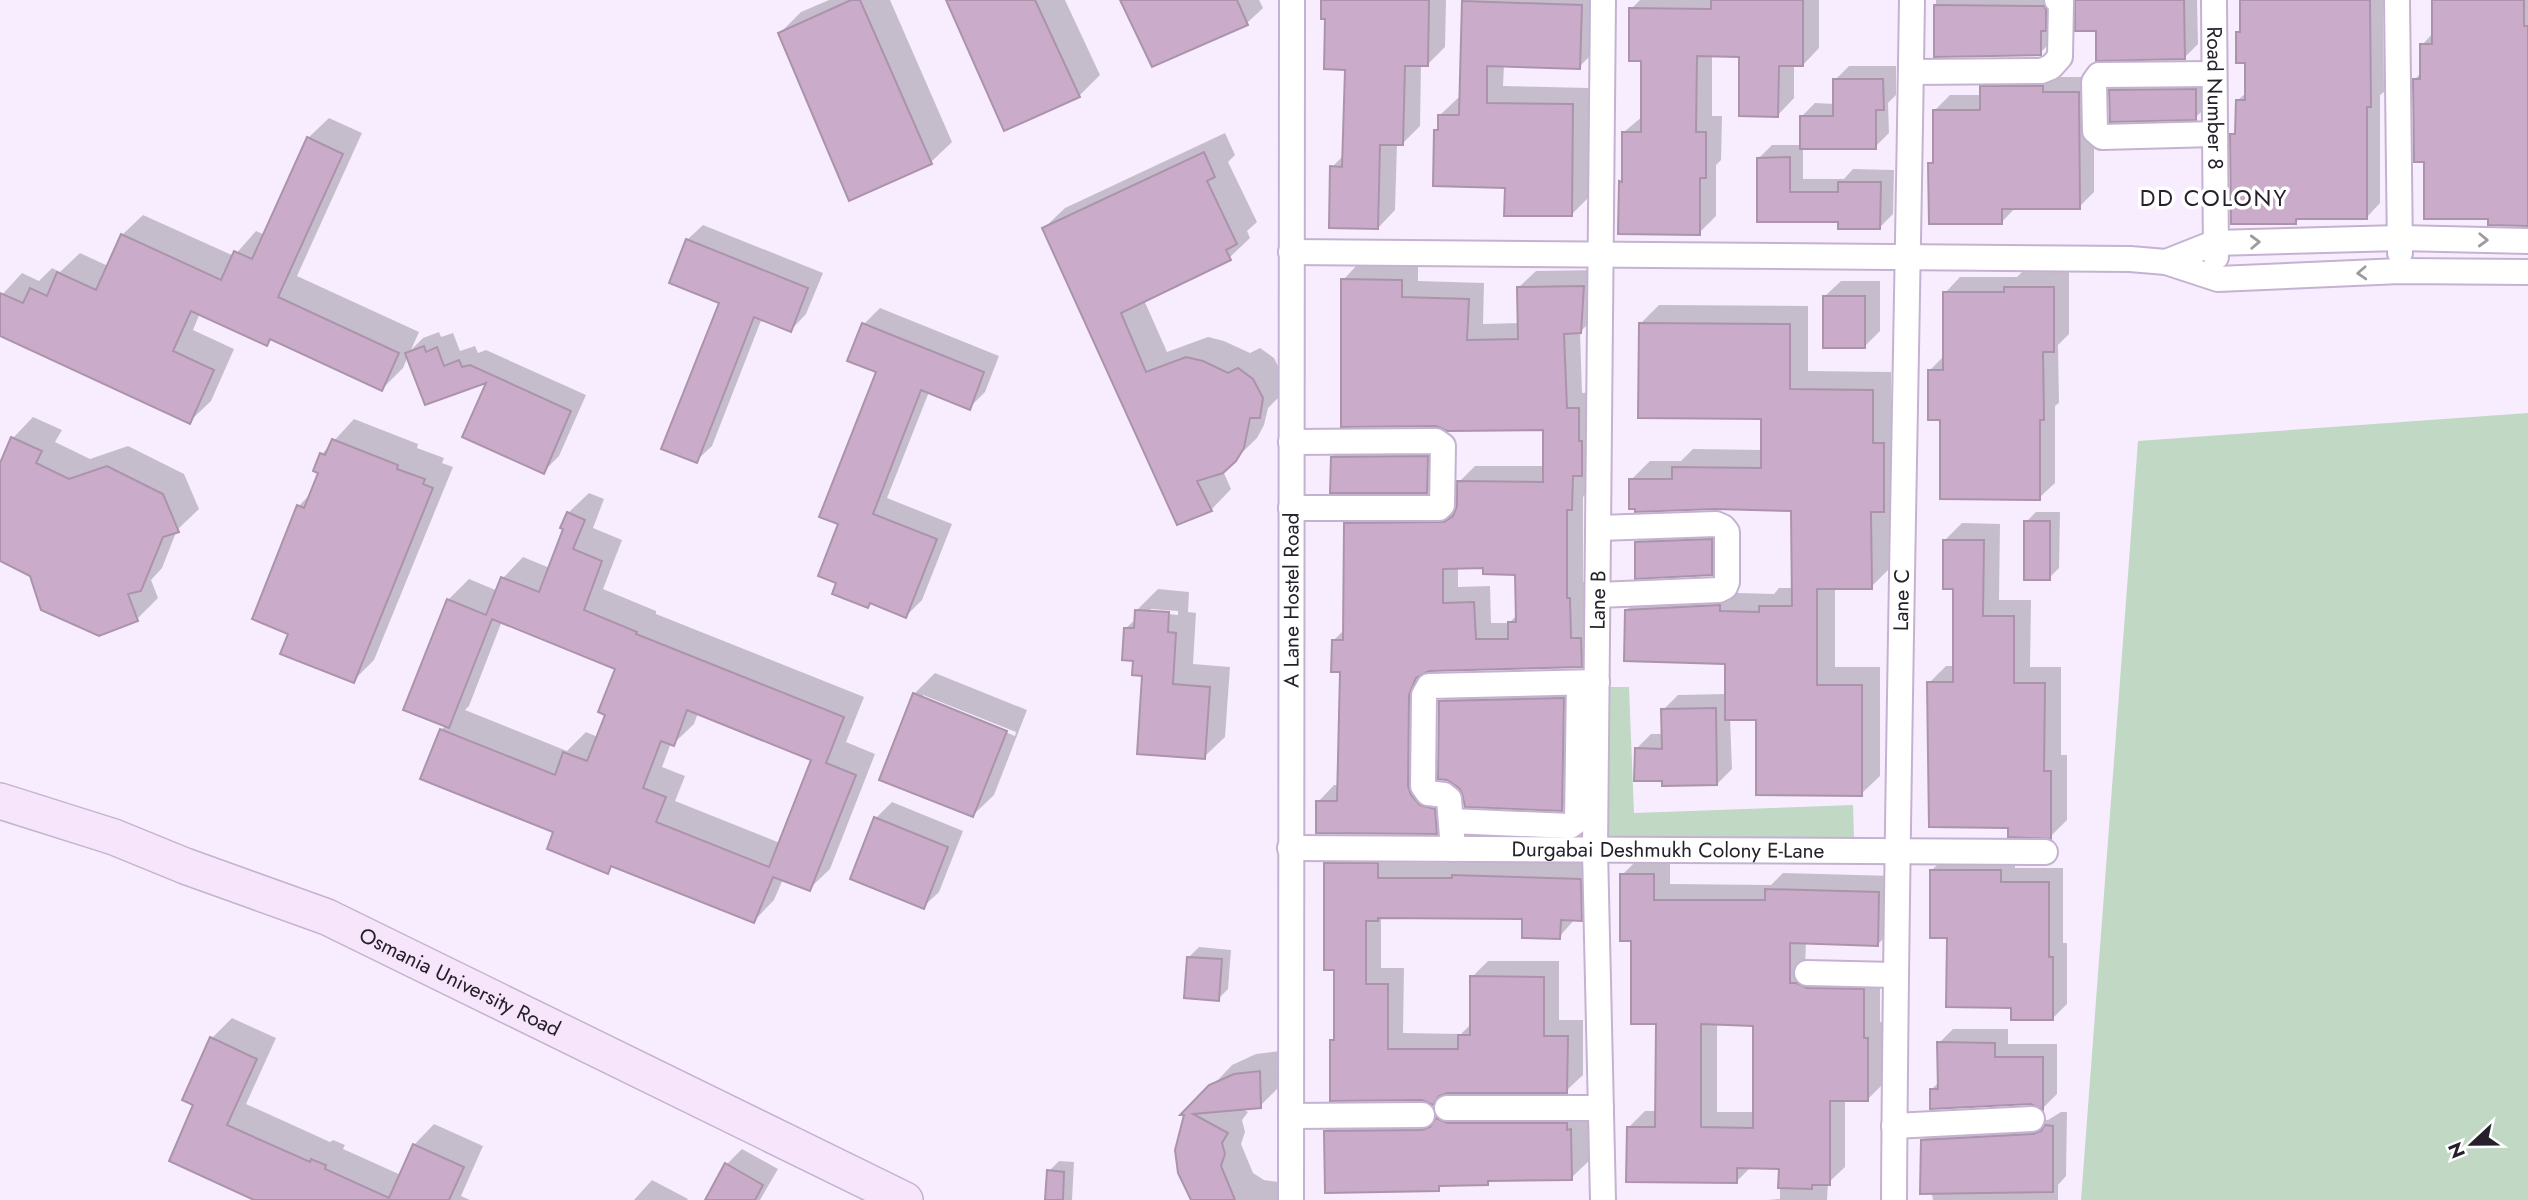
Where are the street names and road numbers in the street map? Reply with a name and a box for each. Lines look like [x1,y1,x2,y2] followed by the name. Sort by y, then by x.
[2199,26,2230,170] street label: Road Number 8
[1276,512,1307,688] street label: A Lane Hostel Road
[1886,569,1917,631] street label: Lane C
[1582,570,1614,630] street label: Lane B
[1511,834,1825,866] street label: Durgabai Deshmukh Colony E-Lane
[354,920,566,1044] street label: Osmania University Road

